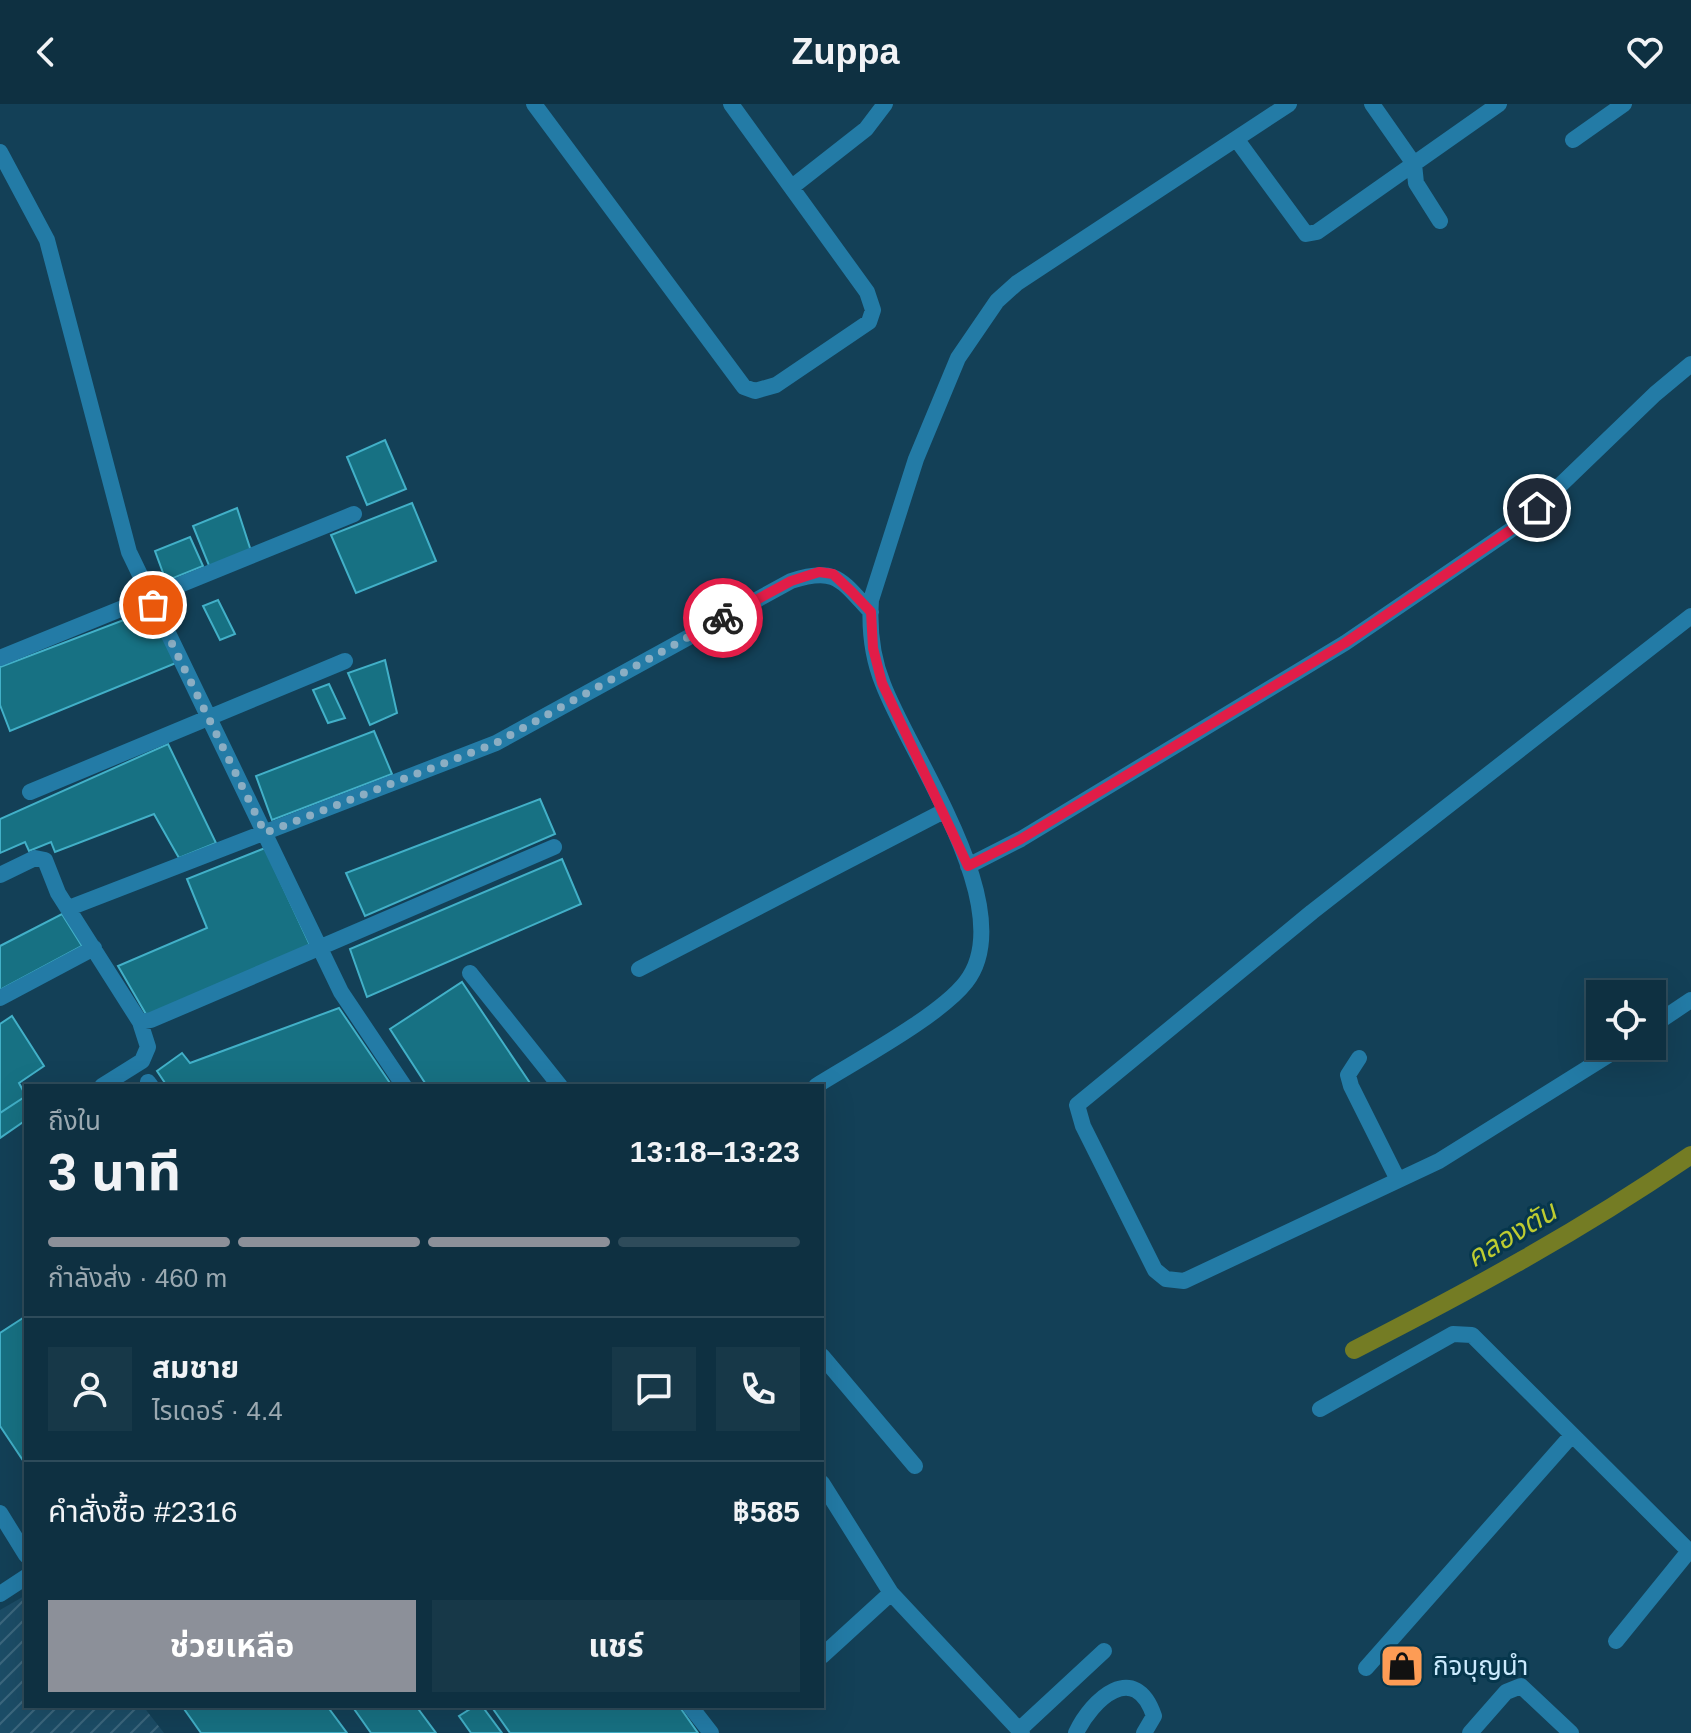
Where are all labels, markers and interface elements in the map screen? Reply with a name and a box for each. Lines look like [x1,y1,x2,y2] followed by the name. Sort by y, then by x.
[24,30,68,74] icon: back
[1623,30,1667,74] icon: heart
[792,31,899,72] text: Zuppa
[1503,474,1571,542] pin
[1515,486,1559,530] icon: home
[119,571,187,639] pin
[683,578,763,658] courier
[131,583,175,627] icon: bag
[701,596,745,640] icon: bike
[1586,980,1666,1060] map controls
[1586,980,1666,1060] button: locate
[48,1106,101,1136] text: ถึงใน
[630,1135,800,1168] text: 13:18–13:23
[48,1143,181,1201] text: 3 นาที
[1461,1195,1563,1273] water label: คลองตัน
[48,1263,227,1293] text: กำลังส่ง · 460 m
[48,1347,132,1431] button: person
[612,1347,696,1431] button: chat
[716,1347,800,1431] button: phone
[152,1351,239,1384] text: สมชาย
[152,1396,283,1426] text: ไรเดอร์ · 4.4
[48,1495,238,1528] text: คำสั่งซื้อ #2316
[733,1495,800,1528] text: ฿585
[48,1600,416,1692] button: ช่วยเหลือ
[432,1600,800,1692] button: แชร์
[1378,1642,1426,1690] shop icon: กิจบุญนำ
[1433,1651,1528,1682] place label: กิจบุญนำ

